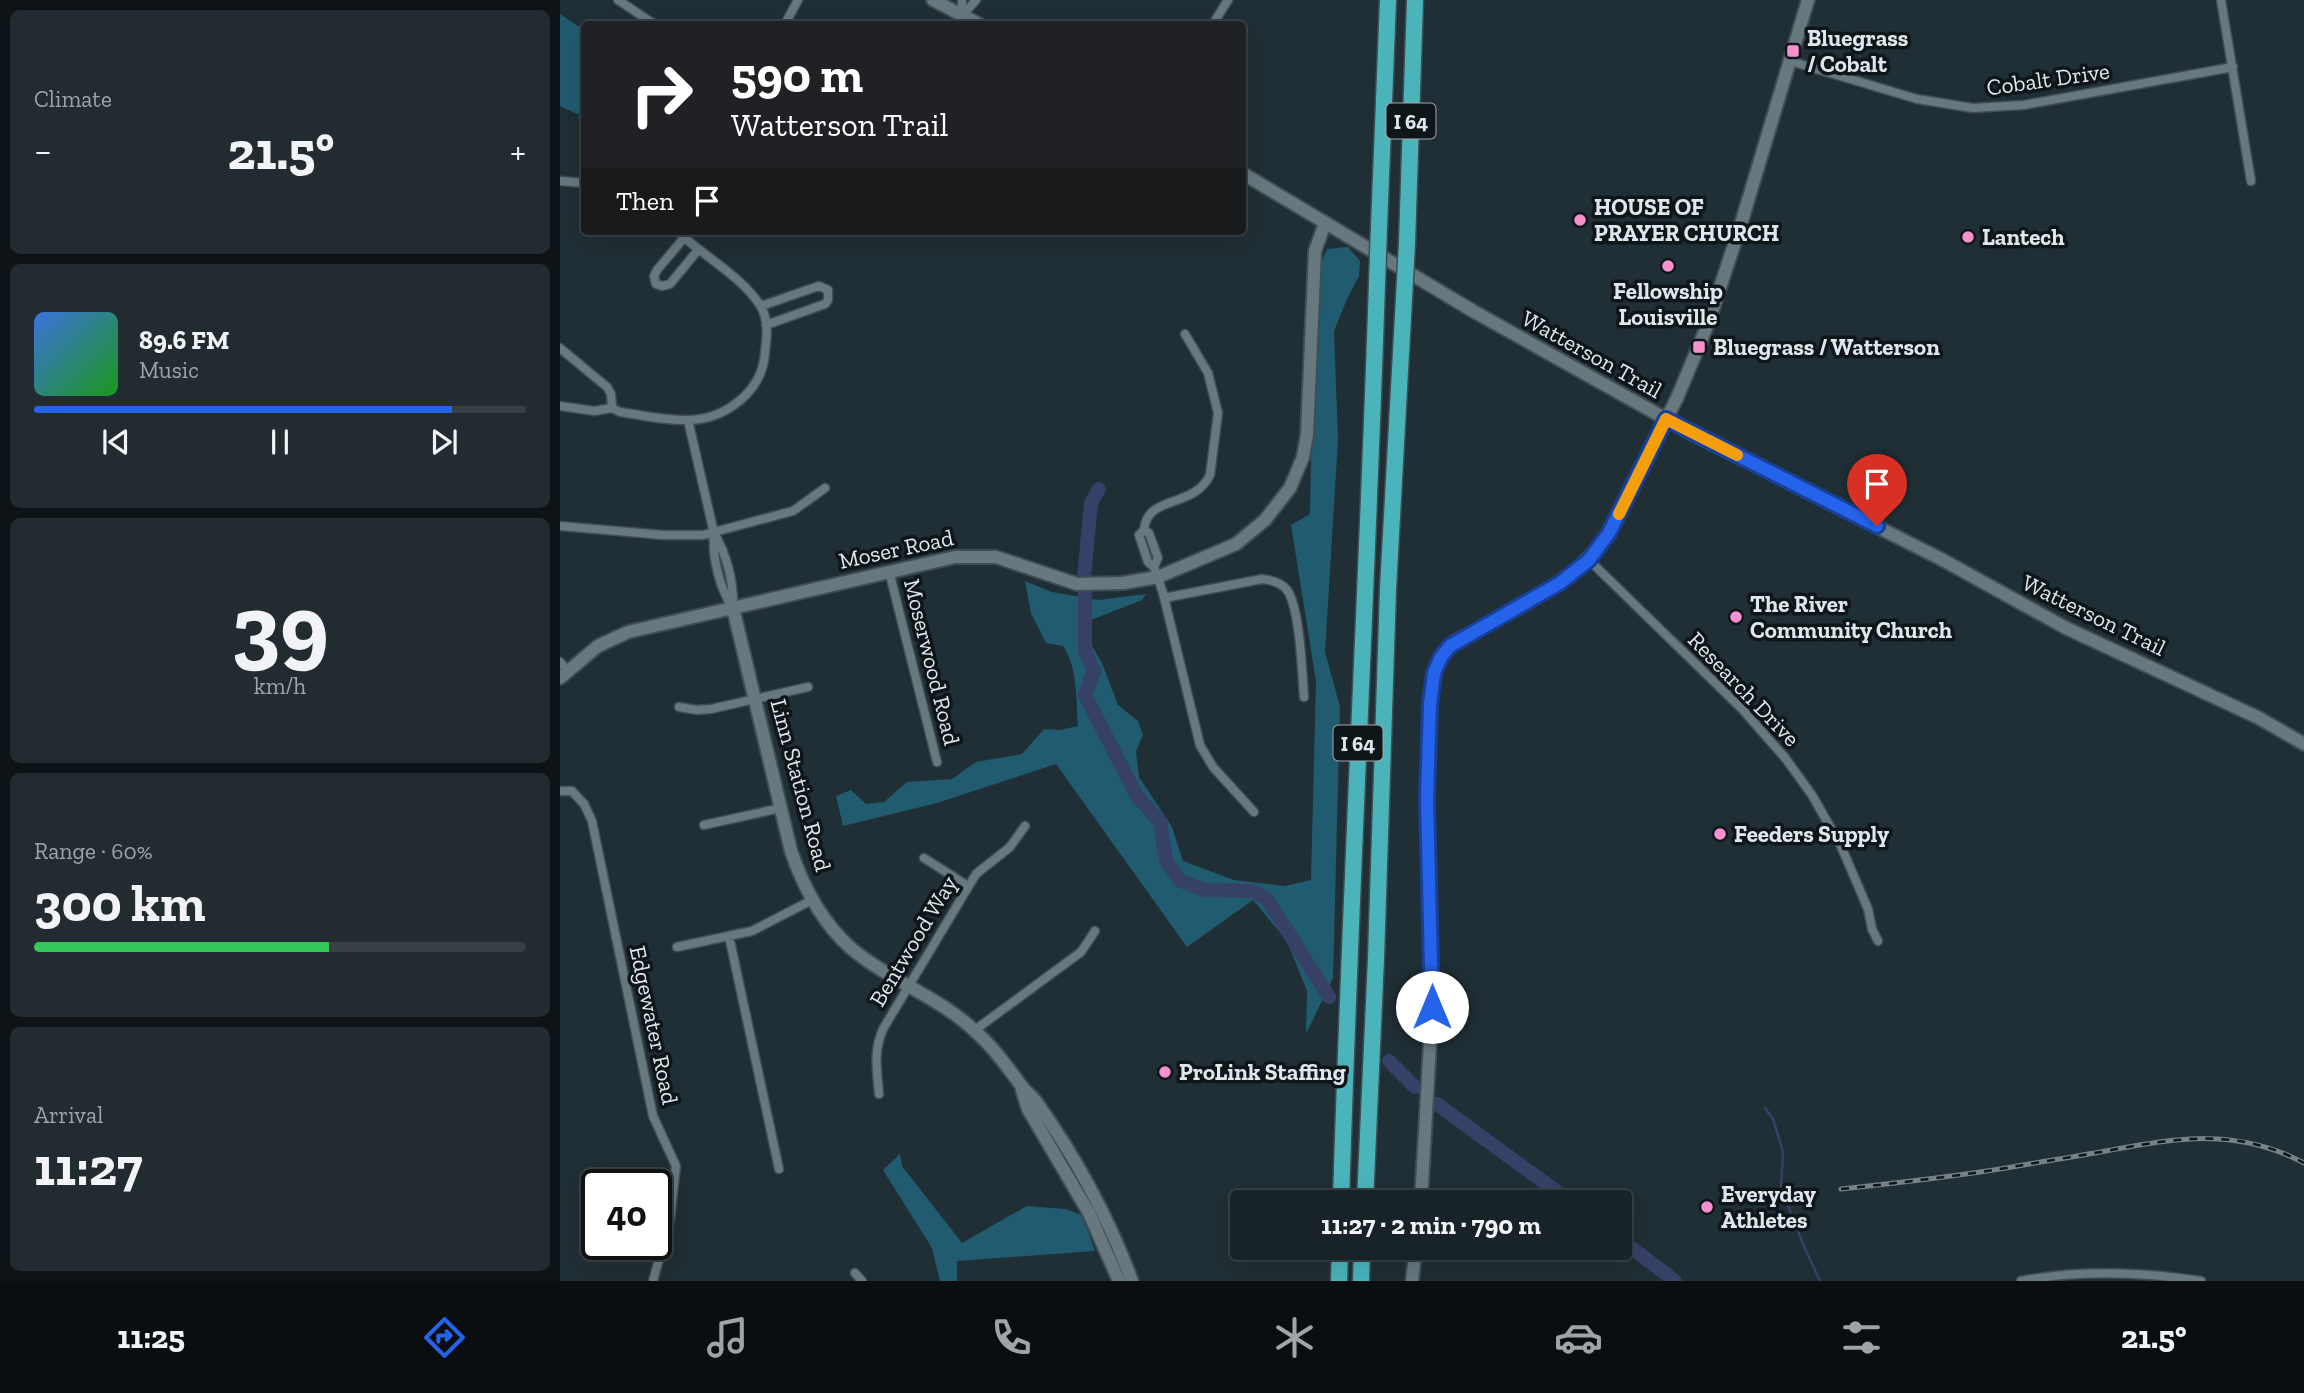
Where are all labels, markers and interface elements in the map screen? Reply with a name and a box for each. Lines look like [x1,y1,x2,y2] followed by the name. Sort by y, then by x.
[1807,24,1908,78] place label: Bluegrass / Cobalt
[1785,43,1801,59] marker: Bluegrass / Cobalt
[731,46,863,105] text: 590 m
[616,49,707,140] icon: right
[1985,57,2111,101] street label: Cobalt Drive
[34,85,112,113] text: Climate
[1386,104,1436,138] road number: I 64
[731,106,948,144] text: Watterson Trail
[227,120,334,182] text: 21.5°
[34,128,52,174] text: −
[510,128,526,174] text: +
[688,182,726,220] icon: arrive
[616,185,674,217] text: Then
[1594,193,1779,247] place label: HOUSE OF PRAYER CHURCH
[1572,212,1588,228] marker: HOUSE OF PRAYER CHURCH
[1982,223,2065,251] place label: Lantech
[1960,229,1976,245] marker: Lantech
[1660,258,1676,274] marker: Fellowship Louisville
[1613,277,1723,331] place label: Fellowship Louisville
[1517,304,1667,404] street label: Watterson Trail
[139,324,229,356] text: 89.6 FM
[1713,333,1940,361] place label: Bluegrass / Watterson
[1691,339,1707,355] marker: Bluegrass / Watterson
[139,356,199,384] text: Music
[97,423,135,461] icon: previous
[261,423,299,461] icon: pause
[425,423,463,461] icon: next
[1847,454,1907,526] pin
[1858,465,1896,503] icon: arrive
[836,523,956,575] street label: Moser Road
[2018,568,2170,662] street label: Watterson Trail
[231,572,329,681] text: 39
[898,576,966,748] street label: Moserwood Road
[1750,590,1953,644] place label: The River Community Church
[1728,609,1744,625] marker: The River Community Church
[1682,626,1806,752] street label: Research Drive
[254,672,306,700] text: km/h
[765,696,838,875] street label: Linn Station Road
[1334,726,1382,760] road number: I 64
[1734,820,1890,848] place label: Feeders Supply
[1712,826,1728,842] marker: Feeders Supply
[34,837,153,865] text: Range · 60%
[863,870,963,1011] street label: Bentwood Way
[34,872,206,934] text: 300 km
[624,943,685,1107] street label: Edgewater Road
[1395,970,1469,1044] position arrow
[1179,1058,1346,1086] place label: ProLink Staffing
[1157,1064,1173,1080] marker: ProLink Staffing
[34,1101,103,1129] text: Arrival
[34,1136,143,1198] text: 11:27
[581,1169,672,1260] speed limit sign: 40
[1721,1180,1817,1234] place label: Everyday Athletes
[1699,1199,1715,1215] marker: Everyday Athletes
[1321,1209,1541,1241] text: 11:27 · 2 min · 790 m
[420,1313,469,1362] icon: directions
[703,1313,752,1362] icon: music
[987,1313,1036,1362] icon: phone
[1270,1313,1319,1362] icon: climate
[1554,1313,1603,1362] icon: car
[1837,1313,1886,1362] icon: filters
[117,1318,185,1356] text: 11:25
[2121,1318,2187,1356] text: 21.5°

